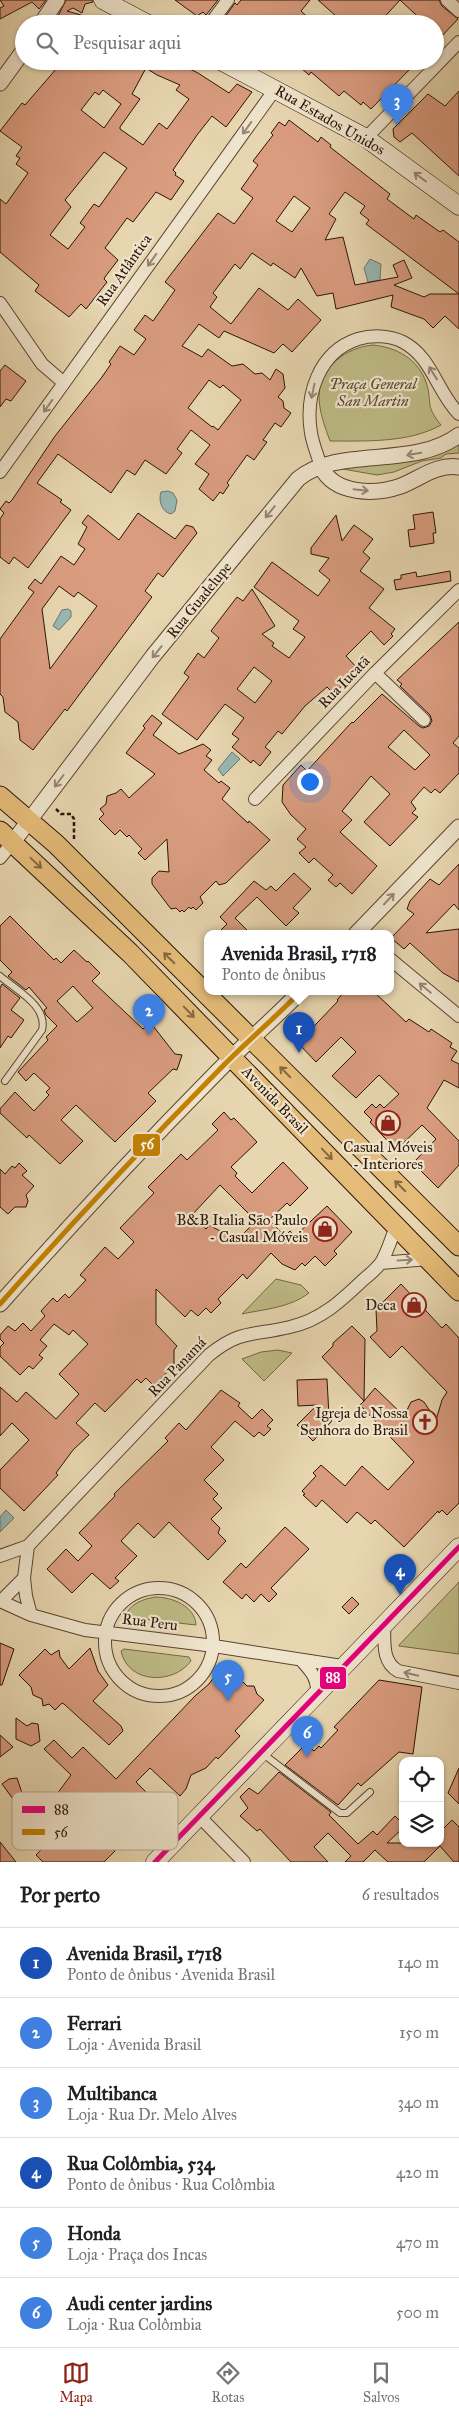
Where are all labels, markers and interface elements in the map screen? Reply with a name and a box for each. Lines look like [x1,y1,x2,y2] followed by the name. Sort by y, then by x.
[15,15,444,70] search box
[33,29,61,57] icon: search
[73,31,181,54] text: Pesquisar aqui
[272,81,388,159] street label: Rua Estados Unidos
[381,84,413,125] pin: 3
[242,121,252,135] one-way arrow
[414,171,427,182] one-way arrow
[93,230,156,309] street label: Rua Atlântica
[147,252,157,266] one-way arrow
[427,366,437,380] one-way arrow
[330,375,418,410] park label: Praça General San Martin
[308,383,317,399] one-way arrow
[43,399,53,413] one-way arrow
[407,449,423,459] one-way arrow
[352,485,368,495] one-way arrow
[265,505,276,518] one-way arrow
[163,558,235,642] street label: Rua Guadelupe
[151,645,162,658] one-way arrow
[314,651,374,712] street label: Rua Iucatã
[297,769,323,795] your location
[53,774,64,787] one-way arrow
[30,857,43,869] one-way arrow
[383,892,395,905] one-way arrow
[204,930,394,995] popup
[221,942,377,965] text: Avenida Brasil, 1718
[163,951,175,964] one-way arrow
[221,965,326,984] text: Ponto de ônibus
[418,982,431,993] one-way arrow
[133,994,165,1035] pin: 2
[183,1006,195,1019] one-way arrow
[283,1012,315,1053] pin: 1
[237,1062,313,1138] street label: Avenida Brasil
[279,1066,291,1078] one-way arrow
[375,1110,401,1136] shop icon: Casual Móveis - Interiores
[132,1133,161,1157] line badge: 56
[140,1136,155,1153] text: 56
[343,1138,433,1173] place label: Casual Móveis - Interiores
[321,1148,333,1161] one-way arrow
[394,1180,406,1192] one-way arrow
[177,1211,308,1246] place label: B&B Italia São Paulo - Casual Móveis
[312,1216,338,1242] shop icon: B&B Italia São Paulo - Casual Móveis
[396,1256,412,1265] one-way arrow
[401,1292,427,1318] shop icon: Deca
[365,1296,397,1314] place label: Deca
[144,1333,210,1401] street label: Rua Panamá
[300,1404,409,1439] place label: Igreja de Nossa Senhora do Brasil
[412,1409,438,1435] church icon: Igreja de Nossa Senhora do Brasil
[384,1554,416,1595] pin: 4
[121,1610,179,1634] street label: Rua Peru
[212,1660,244,1701] pin: 5
[319,1666,347,1690] line badge: 88
[326,1669,340,1686] text: 88
[404,1669,420,1678] one-way arrow
[291,1716,323,1757] pin: 6
[399,1757,444,1847] map controls
[399,1757,444,1802] button: locate
[12,1792,178,1850] legend
[54,1801,69,1818] text: 88
[399,1802,444,1847] button: layers
[54,1824,69,1841] text: 56
[20,1882,100,1908] text: Por perto
[362,1885,439,1904] text: 6 resultados
[67,1942,222,1965] text: Avenida Brasil, 1718
[33,1953,39,1972] text: 1
[398,1953,439,1972] text: 140 m
[67,1965,275,1984] text: Ponto de ônibus · Avenida Brasil
[67,2012,122,2035] text: Ferrari
[32,2023,40,2042] text: 2
[399,2023,439,2042] text: 150 m
[67,2035,201,2054] text: Loja · Avenida Brasil
[67,2082,157,2105] text: Multibanca
[33,2093,39,2112] text: 3
[397,2093,439,2112] text: 340 m
[67,2105,237,2124] text: Loja · Rua Dr. Melo Alves
[67,2152,214,2175] text: Rua Colômbia, 534
[32,2163,40,2182] text: 4
[396,2163,439,2182] text: 420 m
[67,2175,275,2194] text: Ponto de ônibus · Rua Colômbia
[67,2222,121,2245] text: Honda
[32,2233,40,2252] text: 5
[396,2233,439,2252] text: 470 m
[67,2245,207,2264] text: Loja · Praça dos Incas
[67,2292,212,2315] text: Audi center jardins
[32,2303,40,2322] text: 6
[396,2303,439,2322] text: 500 m
[67,2315,202,2334] text: Loja · Rua Colômbia
[59,2359,93,2406] tab: Mapa
[211,2359,244,2406] tab: Rotas
[363,2359,400,2406] tab: Salvos

